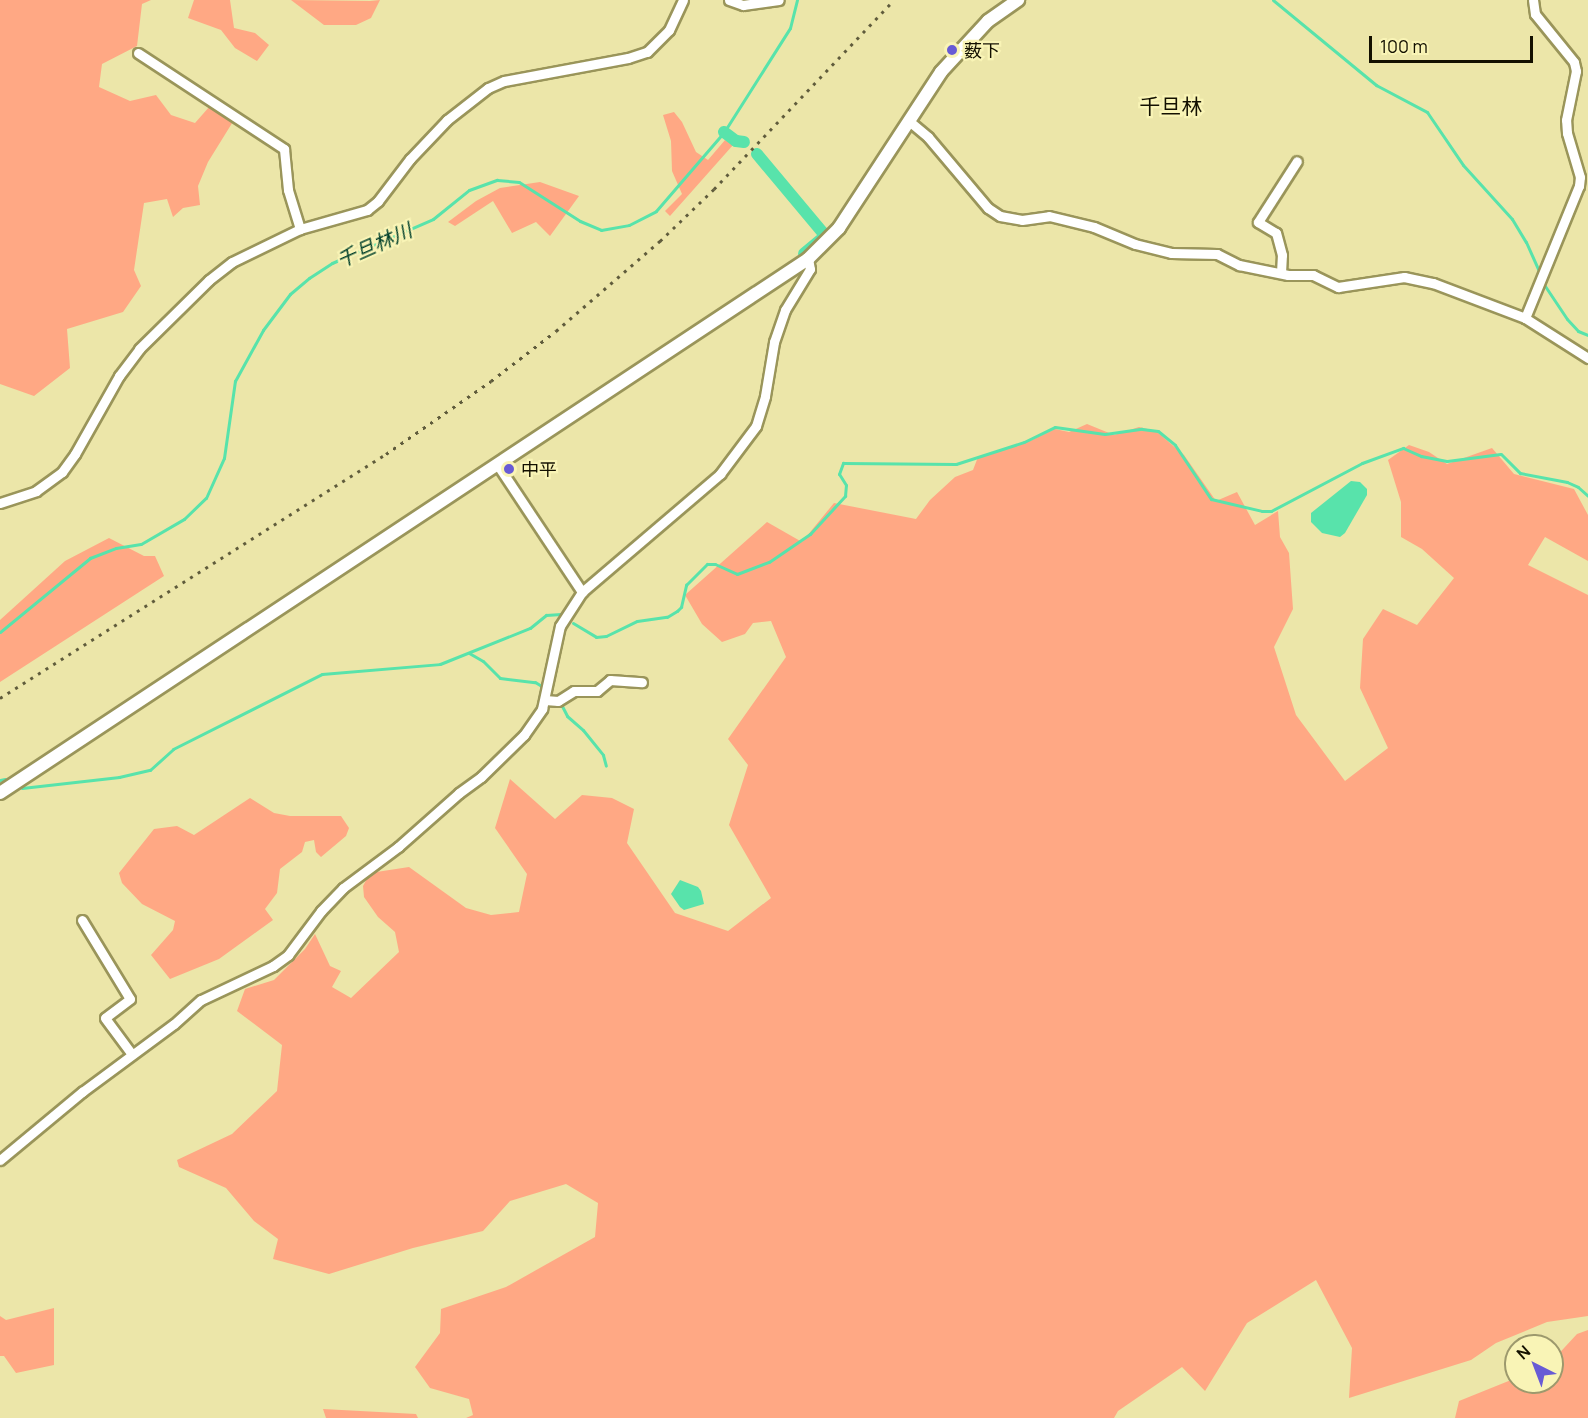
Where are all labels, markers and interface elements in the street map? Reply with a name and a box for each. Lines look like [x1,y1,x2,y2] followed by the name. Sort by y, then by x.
[1372,24,1536,62] scale bar
[1380,34,1428,58] text: 100 m
[964,39,1000,61] place label: 薮下
[945,43,959,57] marker: 薮下
[1140,93,1202,119] district label: 千旦林
[333,218,415,272] water label: 千旦林川
[521,458,557,480] place label: 中平
[502,462,516,476] marker: 中平
[1504,1334,1564,1394] north arrow
[1512,1340,1535,1364] text: N

